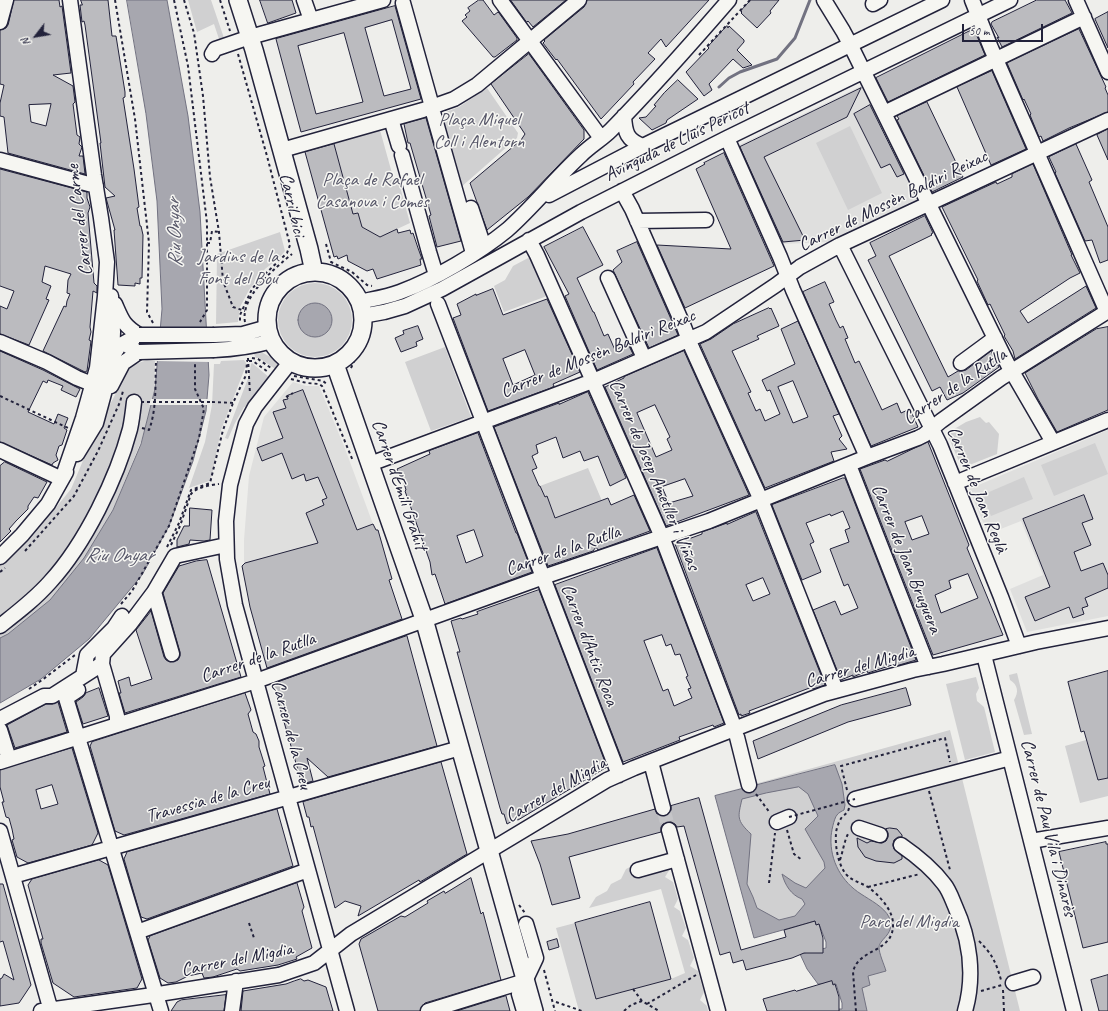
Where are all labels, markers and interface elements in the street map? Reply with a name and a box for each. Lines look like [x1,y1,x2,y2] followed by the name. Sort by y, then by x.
[16,16,56,56] north arrow
[964,16,1045,42] scale bar
[969,23,989,39] text: 50 m
[18,36,33,49] text: N
[601,97,753,187] street label: Avinguda de Lluís Pericot
[434,109,524,153] park label: Plaça Miquel Coll i Alentorn
[795,145,991,257] street label: Carrer de Mossèn Baldiri Reixac
[62,163,98,277] street label: Carrer del Carme
[316,169,428,213] park label: Plaça de Rafael Casanova i Comes
[274,171,310,239] street label: Carril bici
[162,198,188,268] water label: Riu Onyar
[197,246,279,290] park label: Jardins de la Font del Bou
[497,305,699,403] street label: Carrer de Mossèn Baldiri Reixac
[899,344,1011,430] street label: Carrer de la Rutlla
[604,376,704,574] street label: Carrer de Josep Ametller i Viñas
[366,417,432,553] street label: Carrer d'Emili Grahit
[941,423,1013,557] street label: Carrer de Joan Reglà
[866,481,946,637] street label: Carrer de Joan Bruguera
[503,521,623,581] street label: Carrer de la Rutlla
[85,544,153,568] water label: Riu Onyar
[555,581,623,709] street label: Carrer d'Antic Roca
[198,628,318,688] street label: Carrer de la Rutlla
[803,640,917,694] street label: Carrer del Migdia
[266,678,316,792] street label: Carrer de la Creu
[1015,737,1081,919] street label: Carrer de Pau Vila i Dinarès
[501,752,611,828] street label: Carrer del Migdia
[144,771,272,829] street label: Travessia de la Creu
[860,911,958,933] park label: Parc del Migdia
[179,938,295,982] street label: Carrer del Migdia

